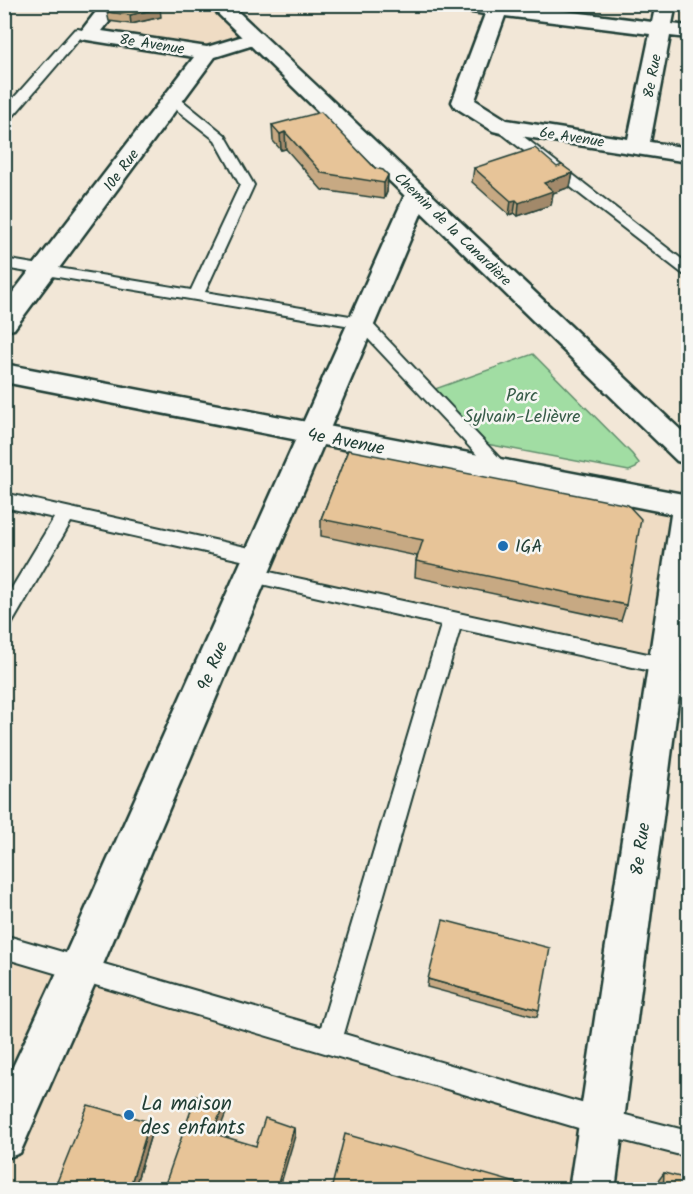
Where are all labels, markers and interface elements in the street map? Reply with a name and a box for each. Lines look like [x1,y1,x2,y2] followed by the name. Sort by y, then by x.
[117,28,187,62] street label: 8e Avenue
[637,52,669,100] street label: 8e Rue
[538,121,606,155] street label: 6e Avenue
[98,144,146,197] street label: 10e Rue
[388,167,517,293] street label: Chemin de la Canardière
[464,382,580,432] park label: Parc Sylvain-Lelièvre
[305,421,387,464] street label: 4e Avenue
[515,533,543,562] place label: IGA
[496,539,510,553] marker: IGA
[190,637,237,696] street label: 9e Rue
[623,821,660,878] street label: 8e Rue
[141,1088,245,1145] place label: La maison des enfants
[122,1108,136,1122] marker: La maison des enfants

